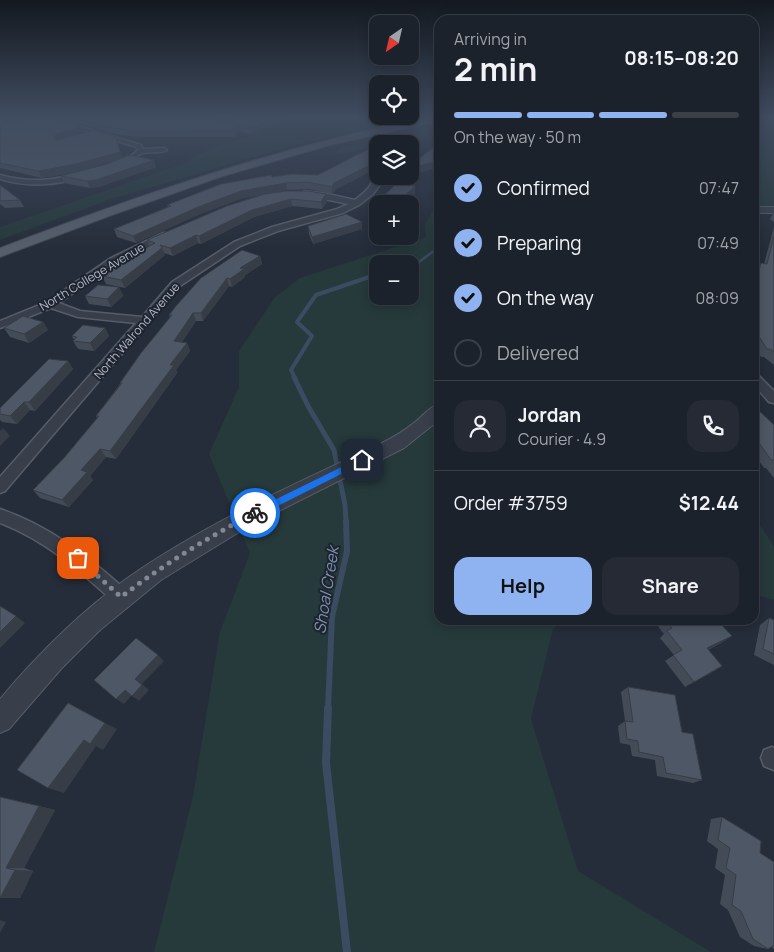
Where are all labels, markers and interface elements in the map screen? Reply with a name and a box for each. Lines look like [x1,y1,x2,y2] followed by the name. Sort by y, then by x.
[369,15,419,65] north arrow
[369,15,419,305] map controls
[454,28,527,50] text: Arriving in
[624,45,739,71] text: 08:15–08:20
[454,47,537,91] text: 2 min
[369,75,419,125] button: locate
[454,126,581,148] text: On the way · 50 m
[369,135,419,185] button: layers
[454,174,482,202] icon: check
[497,175,590,201] text: Confirmed
[699,177,739,199] text: 07:47
[369,195,419,245] button: +
[454,229,482,257] icon: check
[497,230,582,256] text: Preparing
[697,232,739,254] text: 07:49
[36,238,147,315] street label: North College Avenue
[369,255,419,305] button: −
[90,279,183,383] street label: North Walrond Avenue
[454,284,482,312] icon: check
[497,285,594,311] text: On the way
[695,287,739,309] text: 08:09
[497,340,579,366] text: Delivered
[454,400,506,452] button: person
[687,400,739,452] button: phone
[518,402,581,428] text: Jordan
[518,428,606,450] text: Courier · 4.9
[341,439,383,481] pin
[348,446,376,474] icon: home
[230,488,280,538] courier
[454,490,568,516] text: Order #3759
[679,490,739,516] text: $12.44
[241,499,269,527] icon: bike
[57,537,99,579] pin
[308,543,344,635] water label: Shoal Creek
[64,544,92,572] icon: bag
[454,557,592,615] button: Help
[602,557,739,615] button: Share

